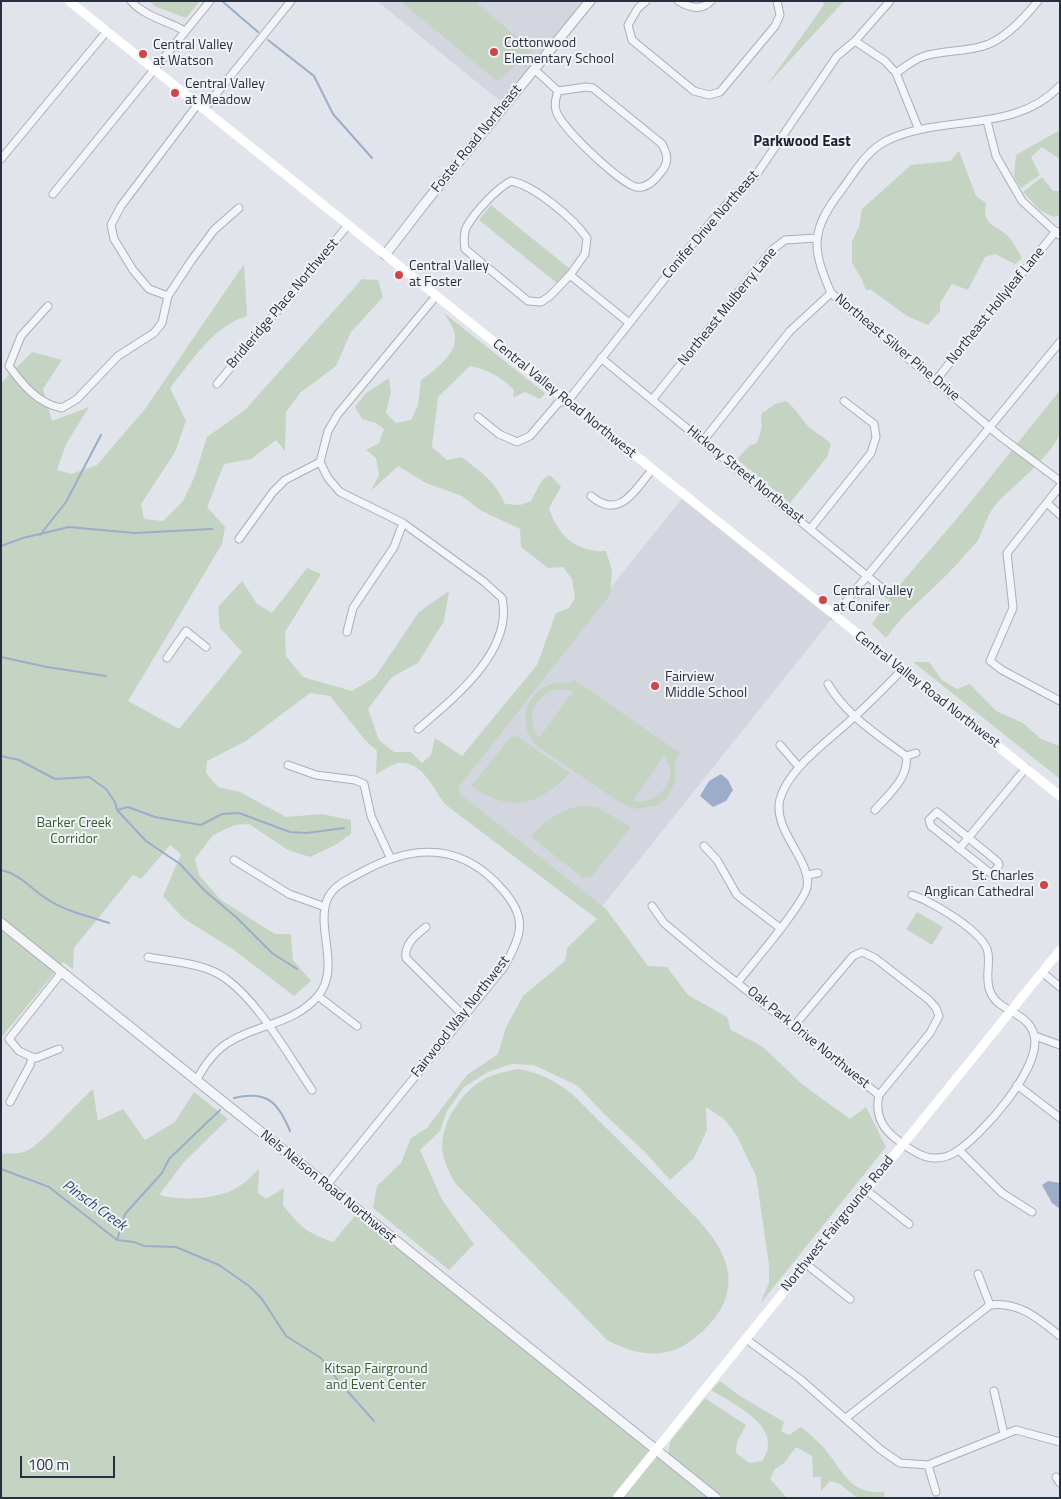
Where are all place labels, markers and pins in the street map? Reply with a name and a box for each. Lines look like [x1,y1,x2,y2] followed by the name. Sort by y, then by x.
[504,36,614,68] place label: Cottonwood Elementary School
[153,38,233,70] place label: Central Valley at Watson
[488,46,500,58] marker: Cottonwood Elementary School
[137,48,149,60] marker: Central Valley at Watson
[185,77,265,110] place label: Central Valley at Meadow
[169,87,181,99] marker: Central Valley at Meadow
[409,259,489,292] place label: Central Valley at Foster
[393,269,405,281] marker: Central Valley at Foster
[833,584,913,616] place label: Central Valley at Conifer
[817,594,829,606] marker: Central Valley at Conifer
[665,670,747,702] place label: Fairview Middle School
[649,680,661,692] marker: Fairview Middle School
[924,869,1034,902] place label: St. Charles Anglican Cathedral
[1038,879,1050,891] marker: St. Charles Anglican Cathedral

